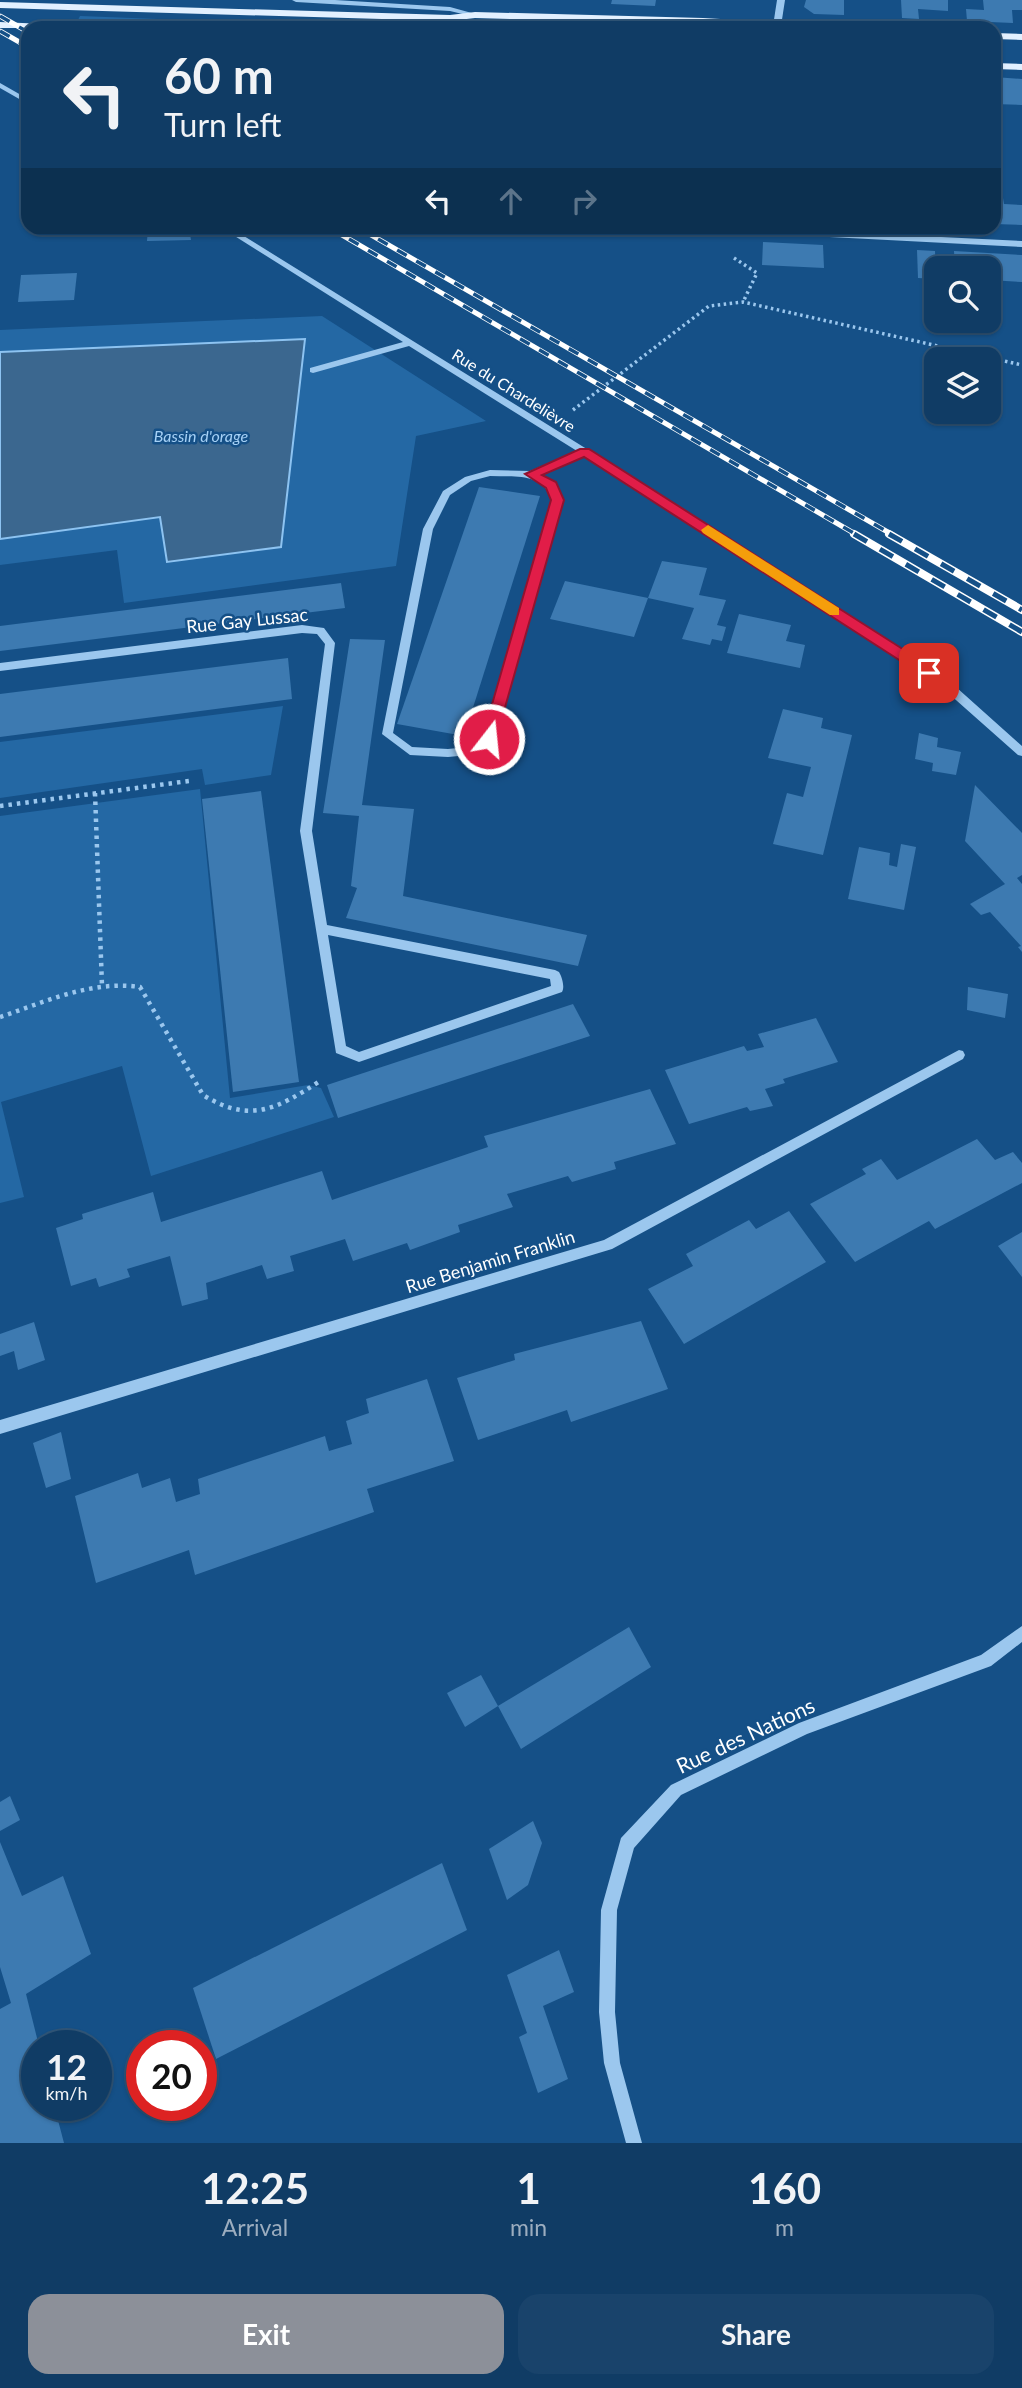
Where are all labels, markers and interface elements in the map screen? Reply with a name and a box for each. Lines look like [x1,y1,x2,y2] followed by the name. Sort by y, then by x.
[164,46,274,104] text: 60 m
[49,49,140,140] icon: left
[164,105,281,144] text: Turn left
[419,182,457,220] icon: left
[492,182,530,220] icon: ahead
[565,182,603,220] icon: right
[924,256,1001,424] map controls
[924,256,1001,333] button: search
[449,344,579,436] street label: Rue du Chardelièvre
[924,347,1001,424] button: layers
[154,426,248,445] water label: Bassin d'orage
[185,603,309,637] street label: Rue Gay Lussac
[899,643,959,703] pin
[910,654,948,692] icon: arrive
[452,702,526,776] position arrow
[403,1225,577,1297] street label: Rue Benjamin Franklin
[672,1692,818,1778] street label: Rue des Nations
[126,2030,217,2121] speed limit sign: 20
[46,2045,87,2087] text: 12
[45,2082,88,2104] text: km/h
[201,2163,309,2213] text: 12:25
[516,2163,541,2213] text: 1
[748,2163,821,2213] text: 160
[222,2213,288,2241] text: Arrival
[510,2213,547,2241] text: min
[775,2213,794,2241] text: m
[28,2294,504,2374] button: Exit
[518,2294,994,2374] button: Share

